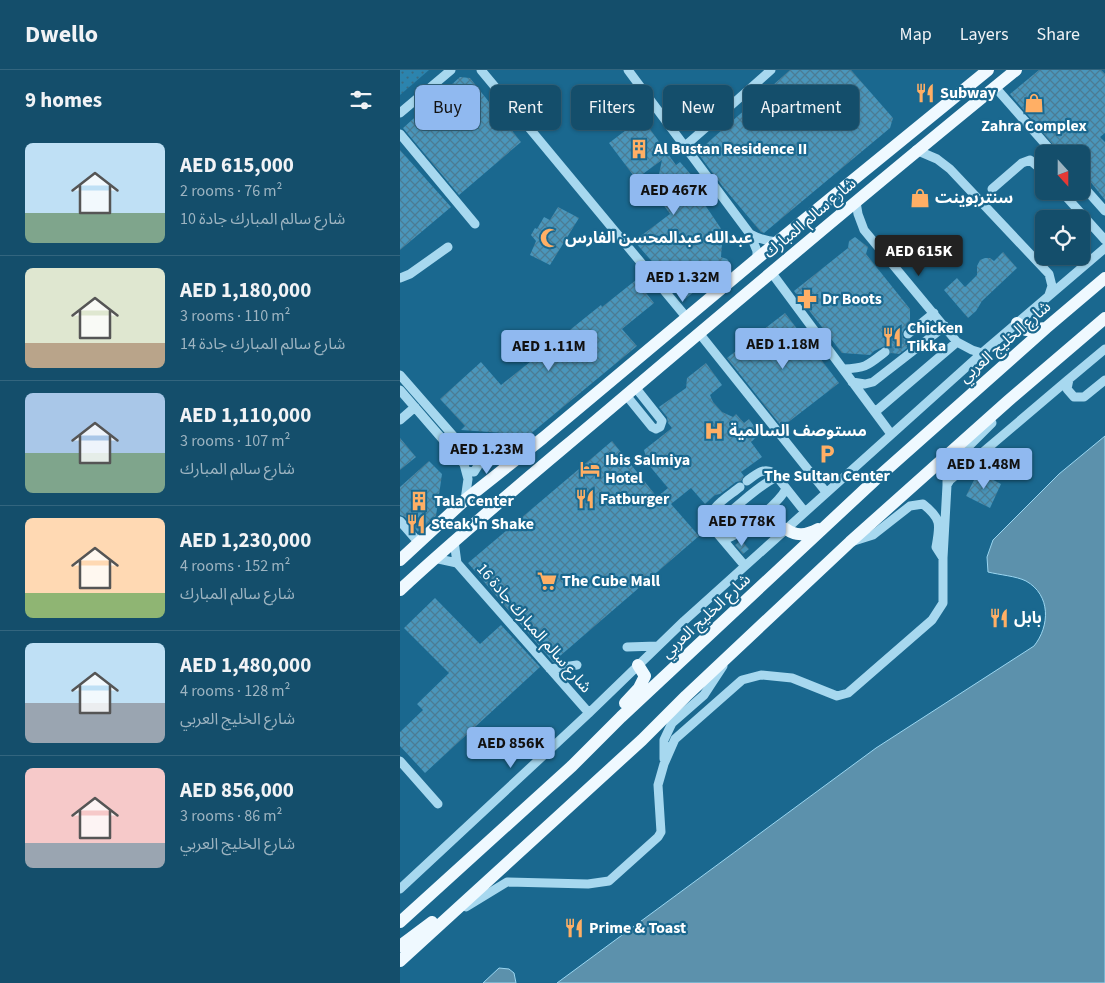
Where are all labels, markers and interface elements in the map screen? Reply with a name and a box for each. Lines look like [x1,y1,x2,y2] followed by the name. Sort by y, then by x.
[25,17,98,52] text: Dwello
[900,22,932,47] text: Map
[960,22,1009,47] text: Layers
[1037,22,1080,47] text: Share
[914,82,936,104] restaurant icon: Subway
[940,82,997,104] place label: Subway
[25,85,102,115] text: 9 homes
[415,85,480,130] chip: Buy
[490,85,561,130] chip: Rent
[571,85,653,130] chip: Filters
[663,85,733,130] chip: New
[743,85,859,130] chip: Apartment
[347,86,375,114] icon: filters
[1023,92,1045,114] shop icon: Zahra Complex
[981,115,1087,137] place label: Zahra Complex
[628,138,650,160] building icon: Al Bustan Residence II
[653,138,807,160] place label: Al Bustan Residence II
[1035,145,1090,200] north arrow
[1035,145,1090,265] map controls
[180,150,294,180] text: AED 615,000
[65,163,125,223] icon: home
[759,173,862,264] street label: شارع سالم المبارك
[622,174,726,216] pin: AED 467K
[641,179,707,201] text: AED 467K
[180,180,282,202] text: 2 rooms · 76 m²
[909,187,931,209] shop icon: سنتربوينت
[935,187,1013,209] place label: سنتربوينت
[180,208,345,230] text: شارع سالم المبارك جادة 10
[1035,210,1090,265] button: locate
[539,227,561,249] mosque icon: عبدالله عبدالمحسن الفارس
[565,227,753,249] place label: عبدالله عبدالمحسن الفارس
[867,234,971,277] pin: AED 615K
[886,240,952,262] text: AED 615K
[626,260,740,303] pin: AED 1.32M
[646,266,720,288] text: AED 1.32M
[180,275,311,305] text: AED 1,180,000
[65,288,125,348] icon: home
[796,288,818,310] pharmacy icon: Dr Boots
[822,288,882,310] place label: Dr Boots
[954,296,1056,389] street label: شارع الخليج العربي
[180,305,290,327] text: 3 rooms · 110 m²
[907,317,963,357] place label: Chicken Tikka
[881,326,903,348] restaurant icon: Chicken Tikka
[726,328,840,370] pin: AED 1.18M
[492,330,606,372] pin: AED 1.11M
[180,333,345,355] text: شارع سالم المبارك جادة 14
[746,333,820,355] text: AED 1.18M
[512,335,586,357] text: AED 1.11M
[180,400,311,430] text: AED 1,110,000
[65,413,125,473] icon: home
[703,420,725,442] hospital icon: مستوصف السالمية
[729,420,867,442] place label: مستوصف السالمية
[180,430,290,452] text: 3 rooms · 107 m²
[430,432,544,475] pin: AED 1.23M
[450,438,524,460] text: AED 1.23M
[816,443,838,465] parking icon: The Sultan Center
[927,448,1041,490] pin: AED 1.48M
[605,449,690,489] place label: Ibis Salmiya Hotel
[947,453,1021,475] text: AED 1.48M
[180,458,295,480] text: شارع سالم المبارك
[579,458,601,480] hotel icon: Ibis Salmiya Hotel
[764,465,891,487] place label: The Sultan Center
[574,488,596,510] restaurant icon: Fatburger
[600,488,670,510] place label: Fatburger
[408,490,430,512] building icon: Tala Center
[434,490,514,512] place label: Tala Center
[690,504,794,547] pin: AED 778K
[709,510,775,532] text: AED 778K
[405,513,427,535] restaurant icon: Steak 'n Shake
[431,513,534,535] place label: Steak 'n Shake
[180,525,311,555] text: AED 1,230,000
[65,538,125,598] icon: home
[180,555,290,577] text: 4 rooms · 152 m²
[471,558,597,698] street label: شارع سالم المبارك جادة 16
[656,569,756,664] street label: شارع الخليج العربي
[536,570,558,592] supermarket icon: The Cube Mall
[562,570,661,592] place label: The Cube Mall
[180,583,295,605] text: شارع سالم المبارك
[988,607,1010,629] restaurant icon: بابل
[1014,607,1042,629] place label: بابل
[180,650,311,680] text: AED 1,480,000
[65,663,125,723] icon: home
[180,680,290,702] text: 4 rooms · 128 m²
[180,708,295,730] text: شارع الخليج العربي
[459,726,563,769] pin: AED 856K
[478,732,544,754] text: AED 856K
[180,775,294,805] text: AED 856,000
[65,788,125,848] icon: home
[180,805,282,827] text: 3 rooms · 86 m²
[180,833,295,855] text: شارع الخليج العربي
[563,917,585,939] restaurant icon: Prime & Toast
[589,917,686,939] place label: Prime & Toast

